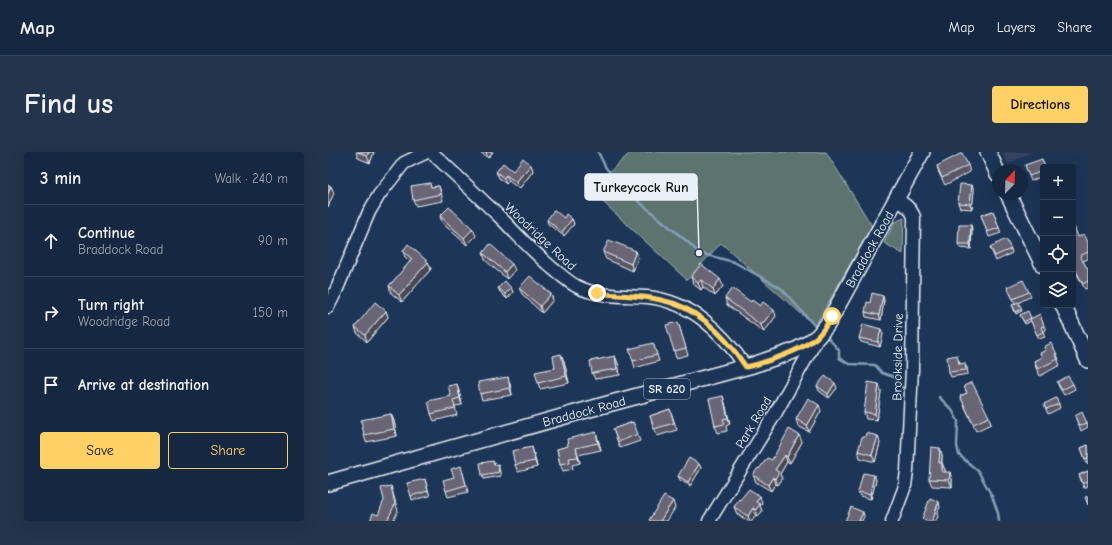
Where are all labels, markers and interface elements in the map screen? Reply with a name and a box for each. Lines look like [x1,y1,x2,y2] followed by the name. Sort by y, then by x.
[20,17,55,39] text: Map
[948,19,975,36] text: Map
[997,19,1035,36] text: Layers
[1057,19,1092,36] text: Share
[992,86,1088,123] button: Directions
[24,88,113,120] text: Find us
[992,164,1028,200] north arrow
[1040,164,1076,308] map controls
[1040,164,1076,200] button: +
[40,169,81,188] text: 3 min
[215,171,288,186] text: Walk · 240 m
[585,174,697,200] callout: Turkeycock Run
[593,179,689,196] text: Turkeycock Run
[502,199,579,273] street label: Woodridge Road
[1040,200,1076,236] button: −
[842,208,897,290] street label: Braddock Road
[78,224,135,242] text: Continue
[40,230,62,252] icon: ahead
[258,233,288,248] text: 90 m
[1040,236,1076,272] button: locate
[78,242,163,257] text: Braddock Road
[1040,272,1076,308] button: layers
[588,284,606,302] route end
[78,296,144,314] text: Turn right
[40,302,62,324] icon: right
[253,305,288,320] text: 150 m
[823,307,841,325] route start
[889,313,906,401] street label: Brookside Drive
[78,314,170,329] text: Woodridge Road
[40,374,62,396] icon: arrive
[78,376,209,394] text: Arrive at destination
[644,379,690,399] road number: SR 620
[541,393,627,430] street label: Braddock Road
[732,394,775,451] street label: Park Road
[40,432,160,469] button: Save
[168,432,288,469] button: Share

